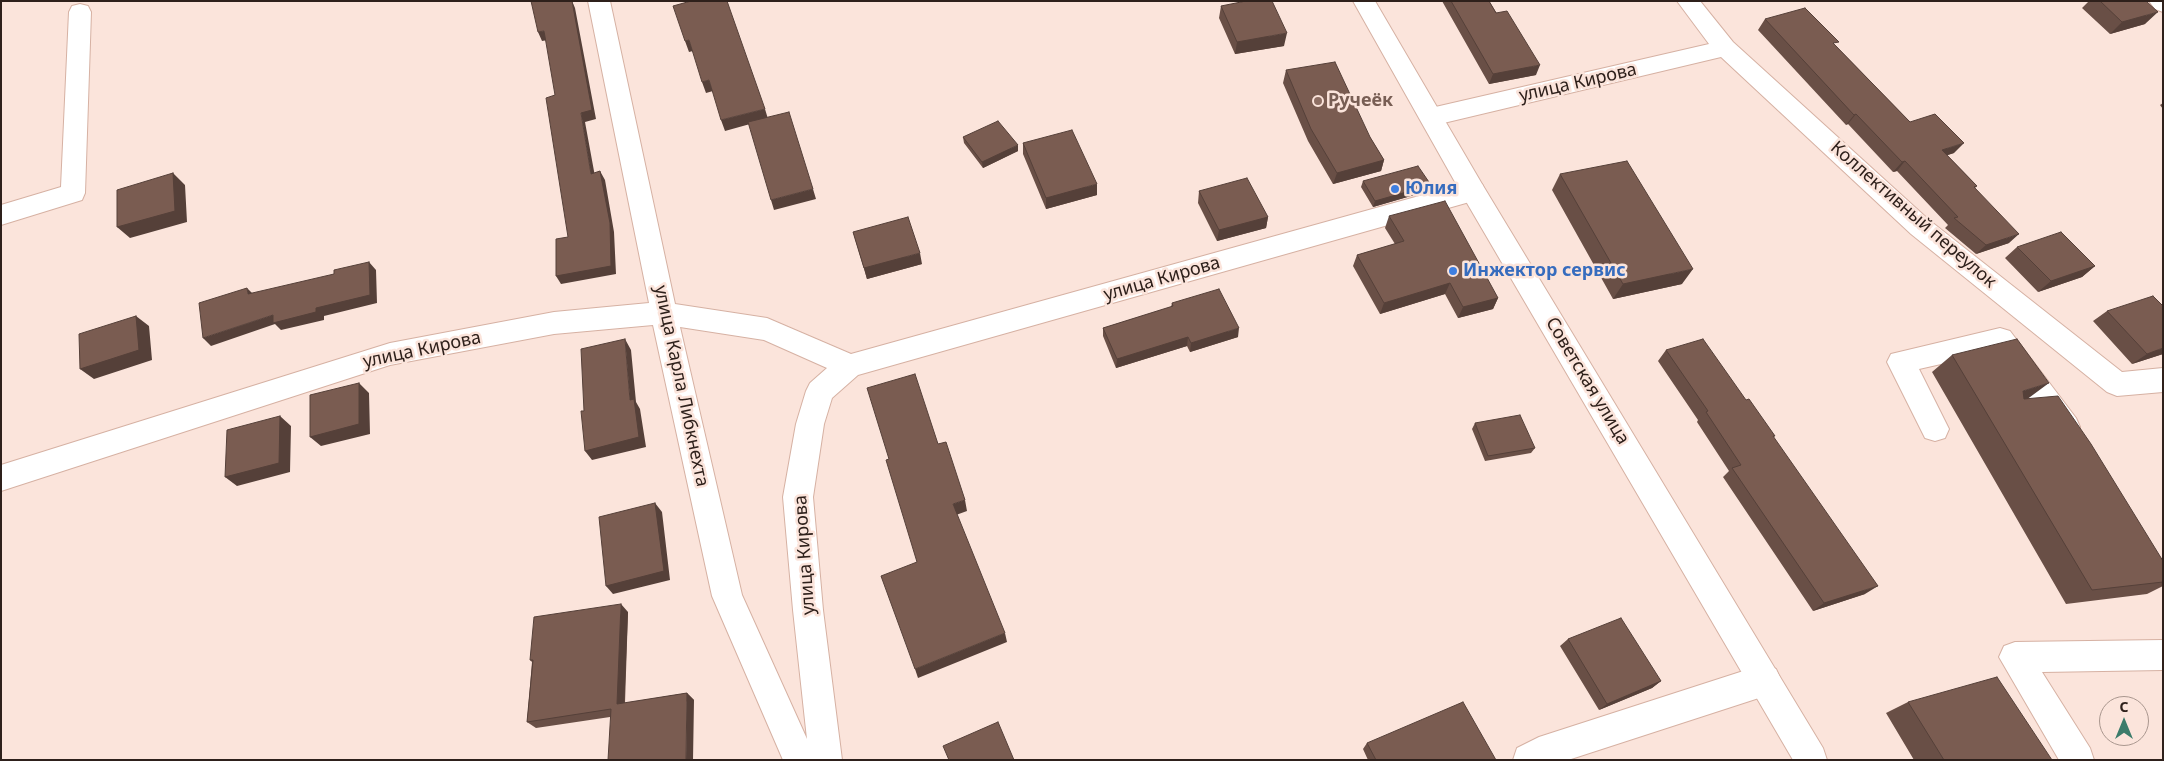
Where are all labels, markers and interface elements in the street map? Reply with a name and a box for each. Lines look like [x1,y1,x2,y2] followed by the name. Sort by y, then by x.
[1517,59,1639,107] street label: улица Кирова
[1328,90,1393,112] place label: Ручеёк
[1312,95,1324,107] marker: Ручеёк
[1826,137,2000,293] street label: Коллективный переулок
[1405,178,1457,200] place label: Юлия
[1389,183,1401,195] marker: Юлия
[1101,252,1223,306] street label: улица Кирова
[1463,260,1626,282] place label: Инжектор сервис
[1447,265,1459,277] marker: Инжектор сервис
[649,283,713,489] street label: улица Карла Либкнехта
[1541,314,1633,448] street label: Советская улица
[361,327,483,373] street label: улица Кирова
[790,494,820,616] street label: улица Кирова
[2099,696,2149,746] north arrow
[2119,697,2129,716] text: С

